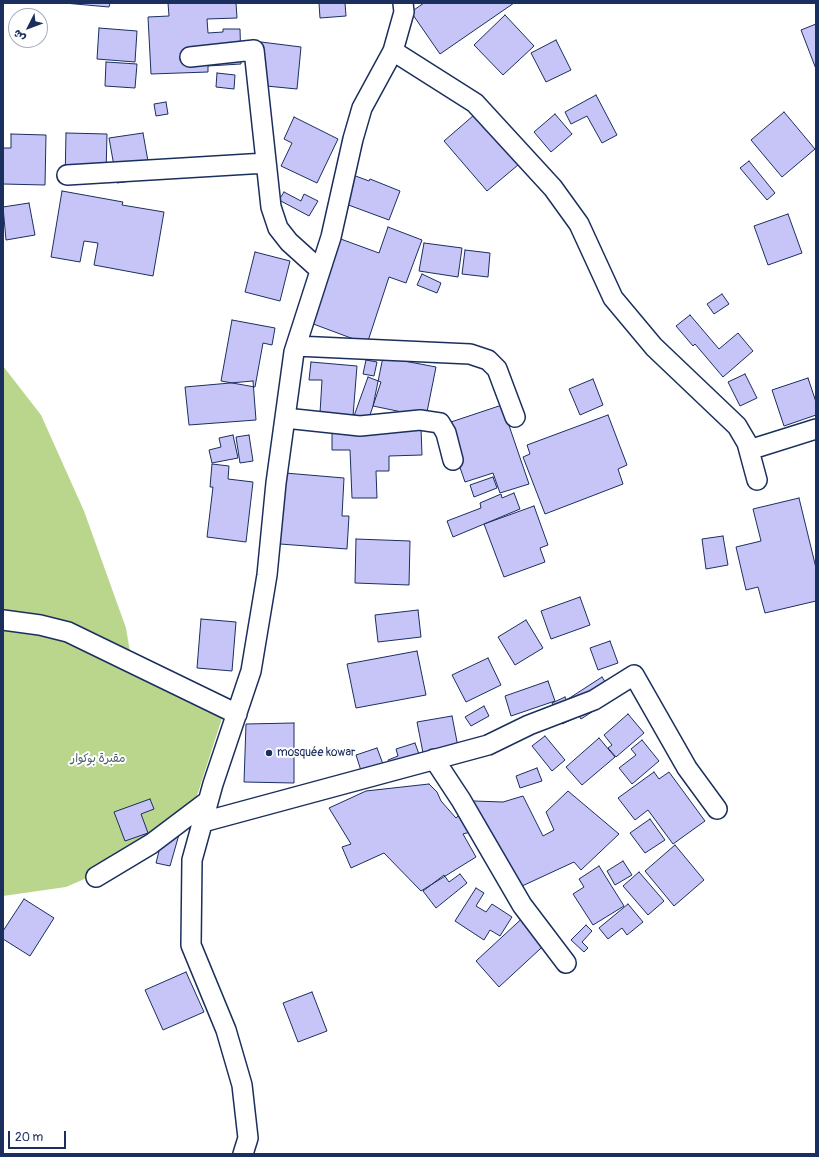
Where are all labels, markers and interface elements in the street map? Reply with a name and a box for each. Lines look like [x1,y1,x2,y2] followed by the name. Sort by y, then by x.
[8,8,48,48] north arrow
[11,27,28,45] text: ش
[277,746,355,760] place label: mosquée kowar
[264,748,274,758] marker: mosquée kowar
[71,752,125,766] park label: مقبرة بوكوار
[10,1123,68,1149] scale bar
[15,1130,43,1145] text: 20 m

